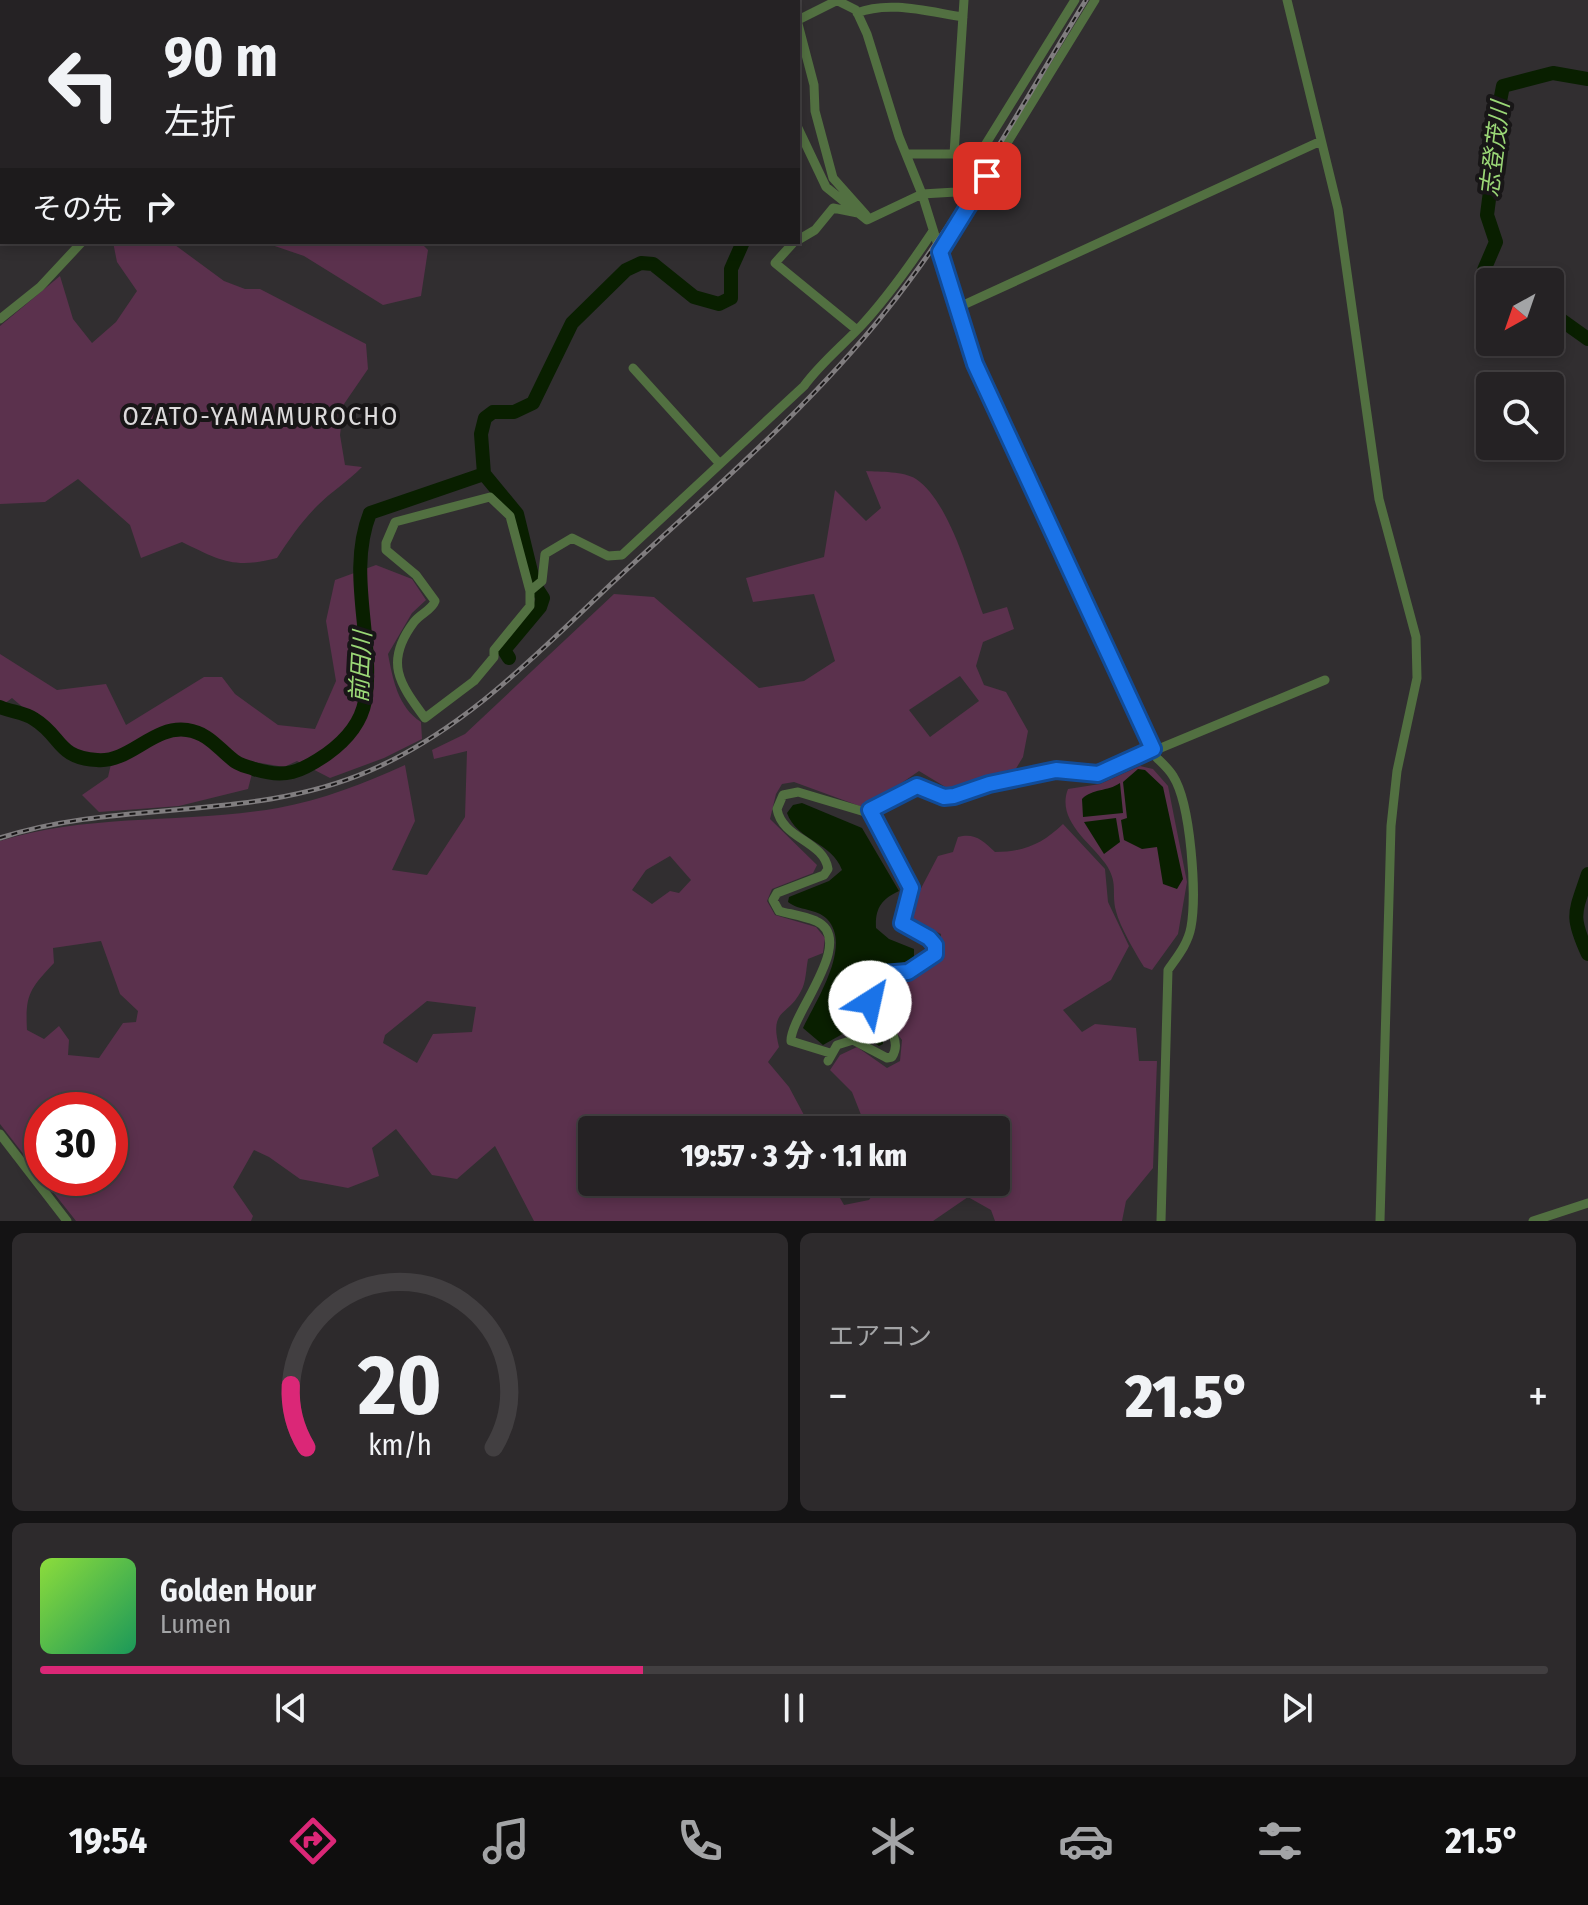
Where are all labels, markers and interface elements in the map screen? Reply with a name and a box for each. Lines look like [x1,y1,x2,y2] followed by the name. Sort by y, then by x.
[164,24,278,91] text: 90 m
[32,32,136,136] icon: left
[1475,97,1515,198] water label: 志登茂川
[164,100,236,144] text: 左折
[953,142,1021,210] pin
[965,154,1009,198] icon: arrive
[138,184,182,228] icon: right
[32,191,122,227] text: その先
[1476,268,1564,356] north arrow
[1476,268,1564,460] map controls
[1476,372,1564,460] button: search
[123,401,399,432] district label: OZATO-YAMAMUROCHO
[345,627,377,704] water label: 前田川
[828,960,912,1044] position arrow
[24,1092,128,1196] speed limit sign: 30
[681,1138,907,1174] text: 19:57 · 3 分 · 1.1 km
[828,1321,932,1352] text: エアコン
[357,1336,442,1436] text: 20
[1125,1361,1251,1433] text: 21.5°
[828,1370,848,1423] text: −
[1528,1370,1548,1423] text: +
[368,1428,432,1463] text: km/h
[160,1573,316,1609] text: Golden Hour
[160,1609,231,1640] text: Lumen
[269,1686,313,1730] icon: previous
[772,1686,816,1730] icon: pause
[1275,1686,1319,1730] icon: next
[285,1813,341,1869] icon: directions
[478,1813,534,1869] icon: music
[672,1813,728,1869] icon: phone
[865,1813,921,1869] icon: climate
[1058,1813,1114,1869] icon: car
[1252,1813,1308,1869] icon: filters
[69,1819,147,1863] text: 19:54
[1445,1819,1519,1863] text: 21.5°

